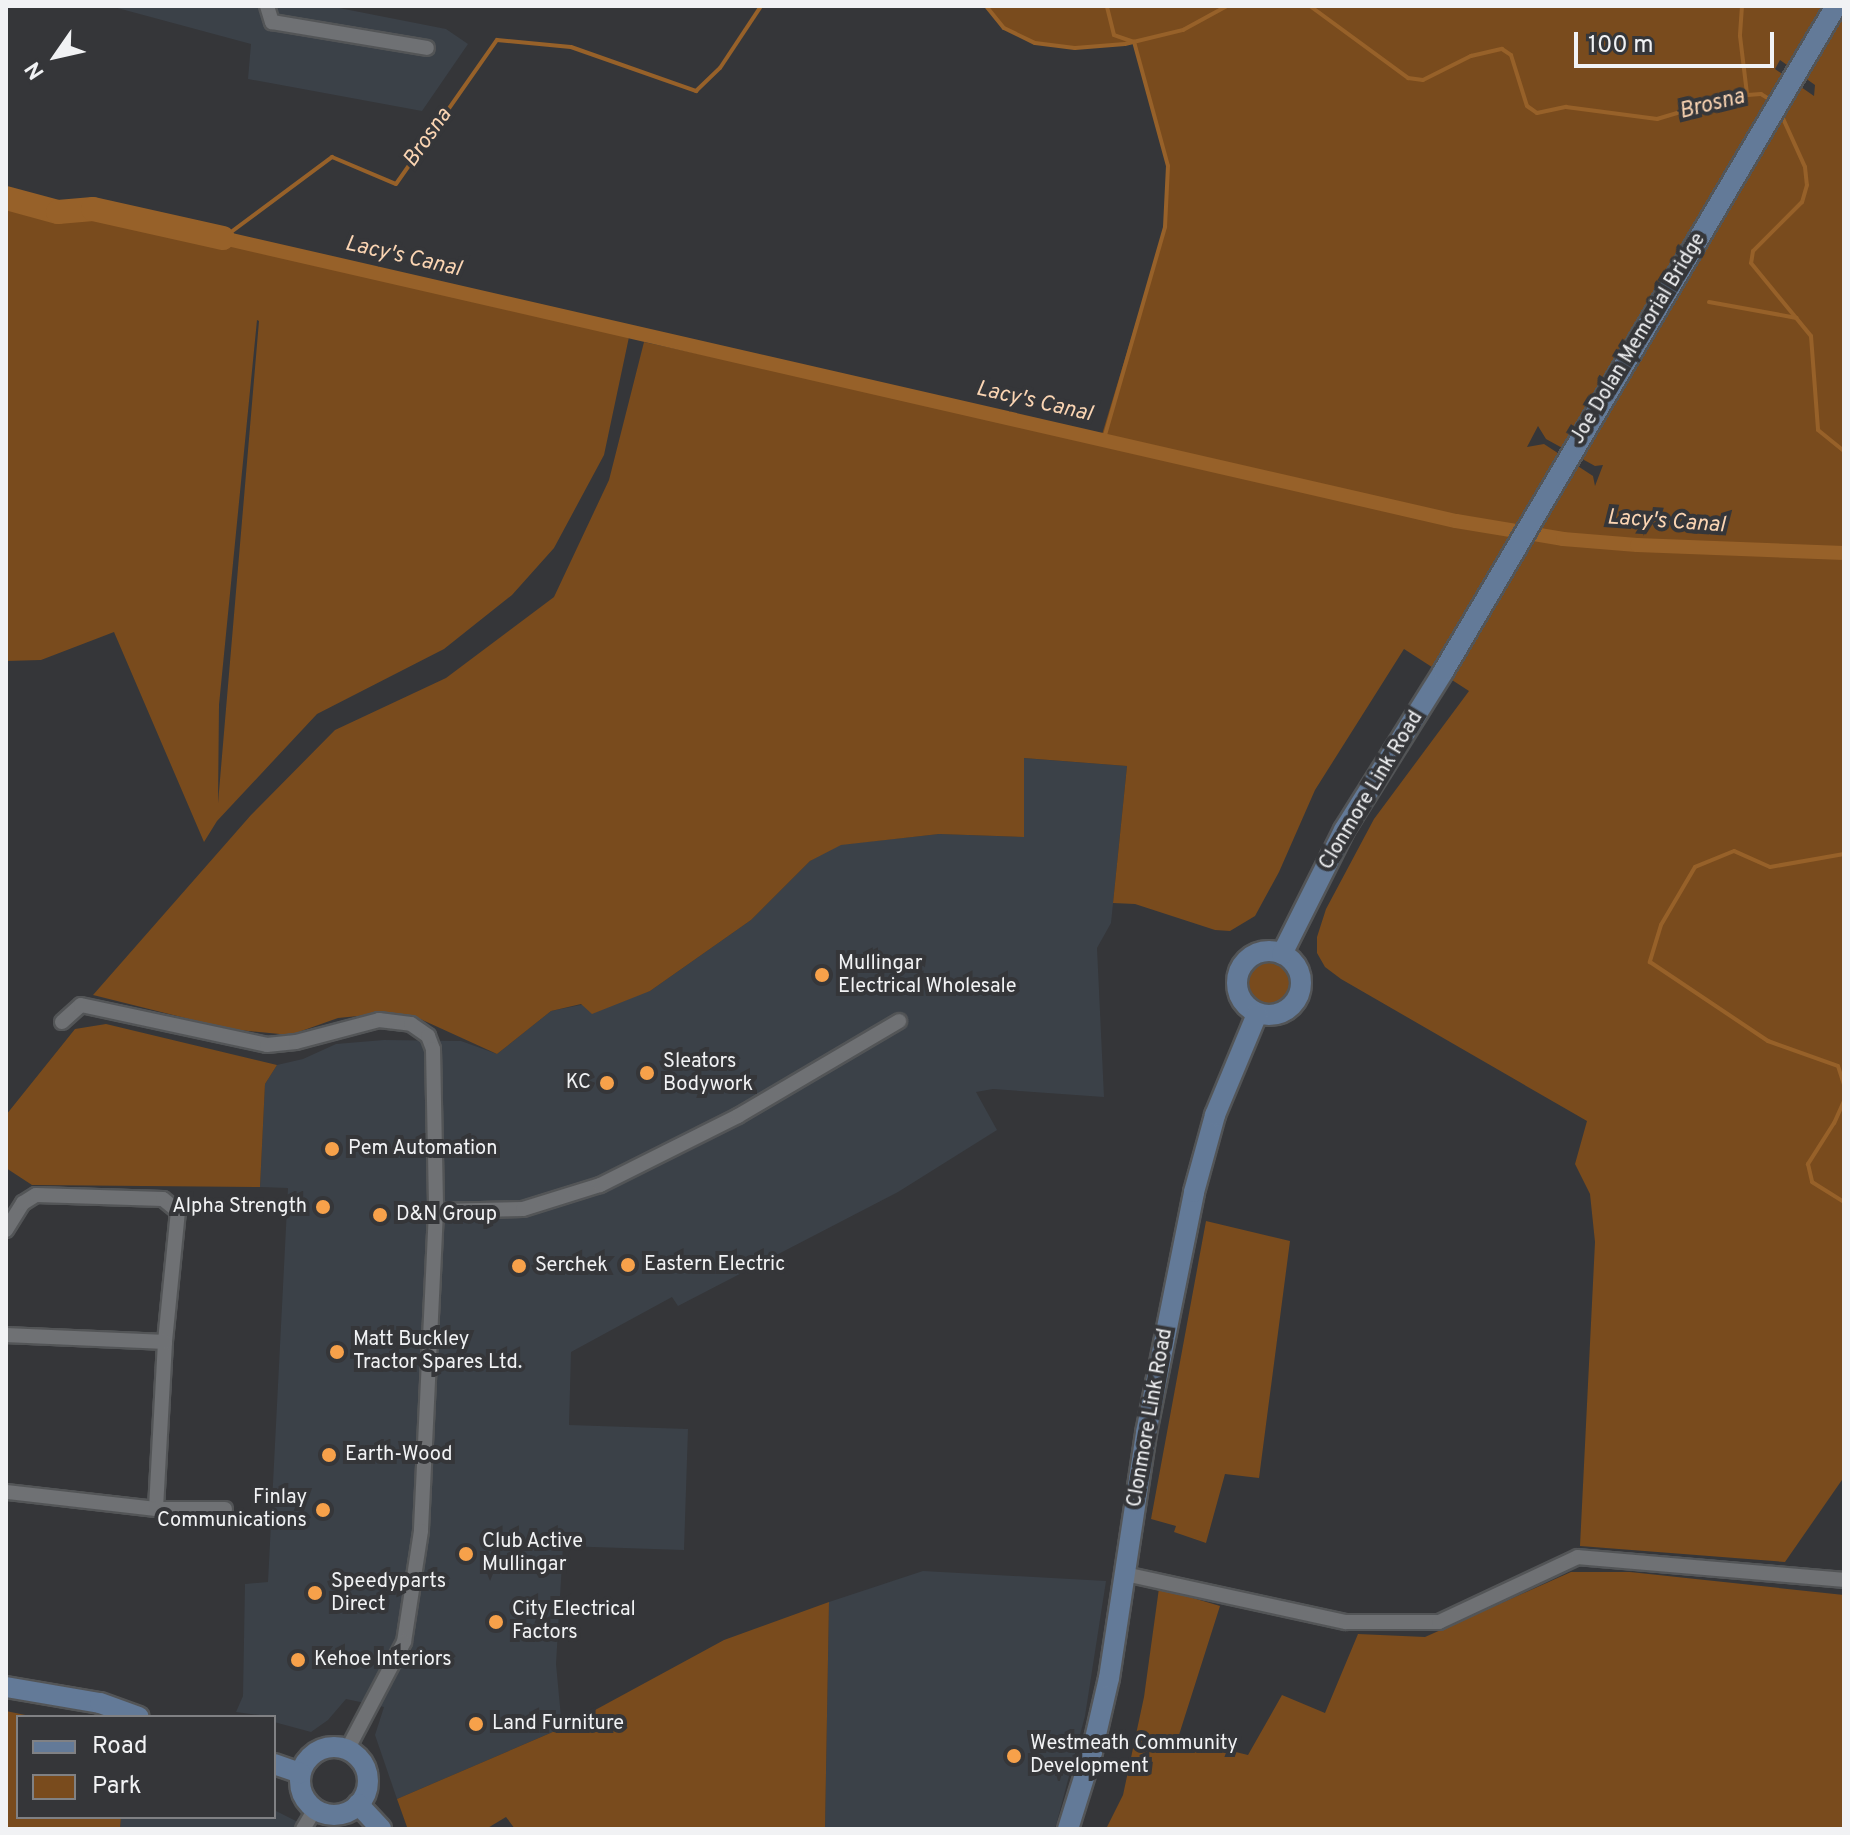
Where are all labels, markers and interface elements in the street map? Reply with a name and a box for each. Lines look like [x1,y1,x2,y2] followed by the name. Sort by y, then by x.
[16,16,96,96] north arrow
[1578,16,1778,66] scale bar
[1588,31,1654,61] text: 100 m
[20,56,51,84] text: N
[1677,84,1747,126] water label: Brosna
[398,103,458,173] water label: Brosna
[1566,229,1712,449] street label: Joe Dolan Memorial Bridge
[342,231,464,283] water label: Lacy's Canal
[973,376,1095,428] water label: Lacy's Canal
[1606,505,1726,539] water label: Lacy's Canal
[1315,707,1429,875] street label: Clonmore Link Road
[838,952,1017,999] place label: Mullingar Electrical Wholesale
[813,966,831,984] marker: Mullingar Electrical Wholesale
[663,1050,753,1097] place label: Sleators Bodywork
[638,1064,656,1082] marker: Sleators Bodywork
[566,1071,591,1095] place label: KC
[598,1074,616,1092] marker: KC
[348,1137,498,1161] place label: Pem Automation
[323,1140,341,1158] marker: Pem Automation
[172,1195,307,1219] place label: Alpha Strength
[314,1198,332,1216] marker: Alpha Strength
[396,1203,497,1227] place label: D&N Group
[371,1206,389,1224] marker: D&N Group
[644,1253,785,1277] place label: Eastern Electric
[535,1254,608,1278] place label: Serchek
[619,1256,637,1274] marker: Eastern Electric
[510,1257,528,1275] marker: Serchek
[1123,1327,1179,1509] street label: Clonmore Link Road
[353,1328,522,1375] place label: Matt Buckley Tractor Spares Ltd.
[328,1343,346,1361] marker: Matt Buckley Tractor Spares Ltd.
[345,1443,452,1467] place label: Earth-Wood
[320,1446,338,1464] marker: Earth-Wood
[157,1486,307,1533] place label: Finlay Communications
[314,1501,332,1519] marker: Finlay Communications
[482,1530,584,1577] place label: Club Active Mullingar
[457,1545,475,1563] marker: Club Active Mullingar
[331,1570,446,1617] place label: Speedyparts Direct
[306,1584,324,1602] marker: Speedyparts Direct
[512,1598,636,1645] place label: City Electrical Factors
[487,1613,505,1631] marker: City Electrical Factors
[314,1648,452,1672] place label: Kehoe Interiors
[289,1651,307,1669] marker: Kehoe Interiors
[492,1712,624,1736] place label: Land Furniture
[16,1715,276,1819] legend
[467,1715,485,1733] marker: Land Furniture
[92,1732,148,1762] text: Road
[1030,1732,1238,1779] place label: Westmeath Community Development
[1005,1747,1023,1765] marker: Westmeath Community Development
[92,1772,142,1802] text: Park

